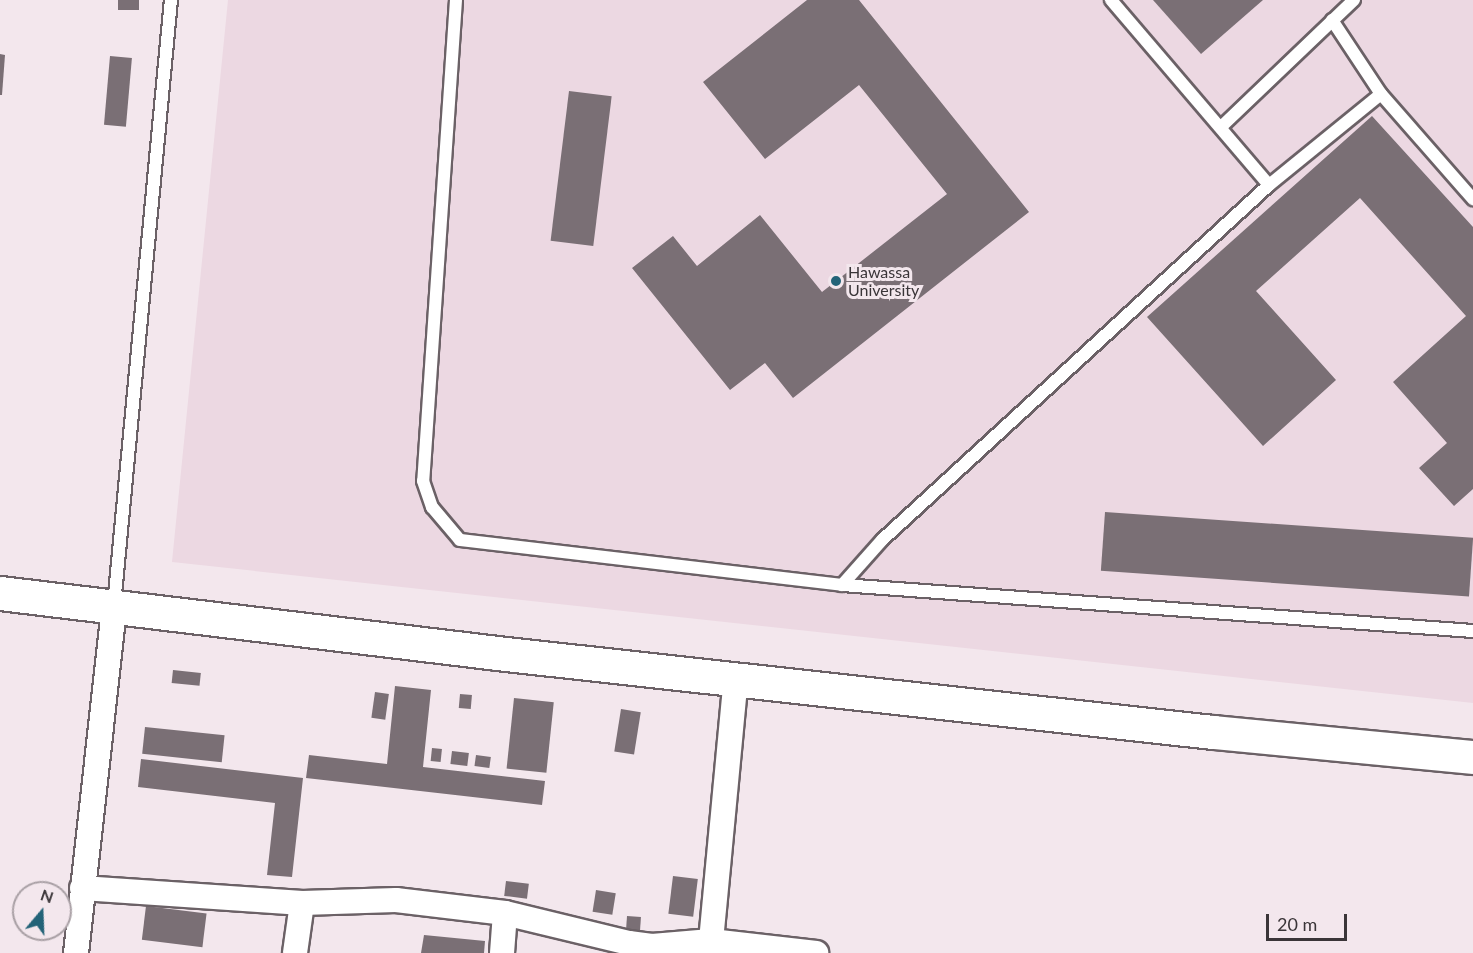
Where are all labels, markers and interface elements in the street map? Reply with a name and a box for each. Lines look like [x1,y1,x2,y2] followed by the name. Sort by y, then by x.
[848,262,919,300] place label: Hawassa University
[829,274,843,288] marker: Hawassa University
[12,881,72,941] north arrow
[38,884,56,906] text: N
[1269,902,1350,940] scale bar
[1277,913,1317,935] text: 20 m

